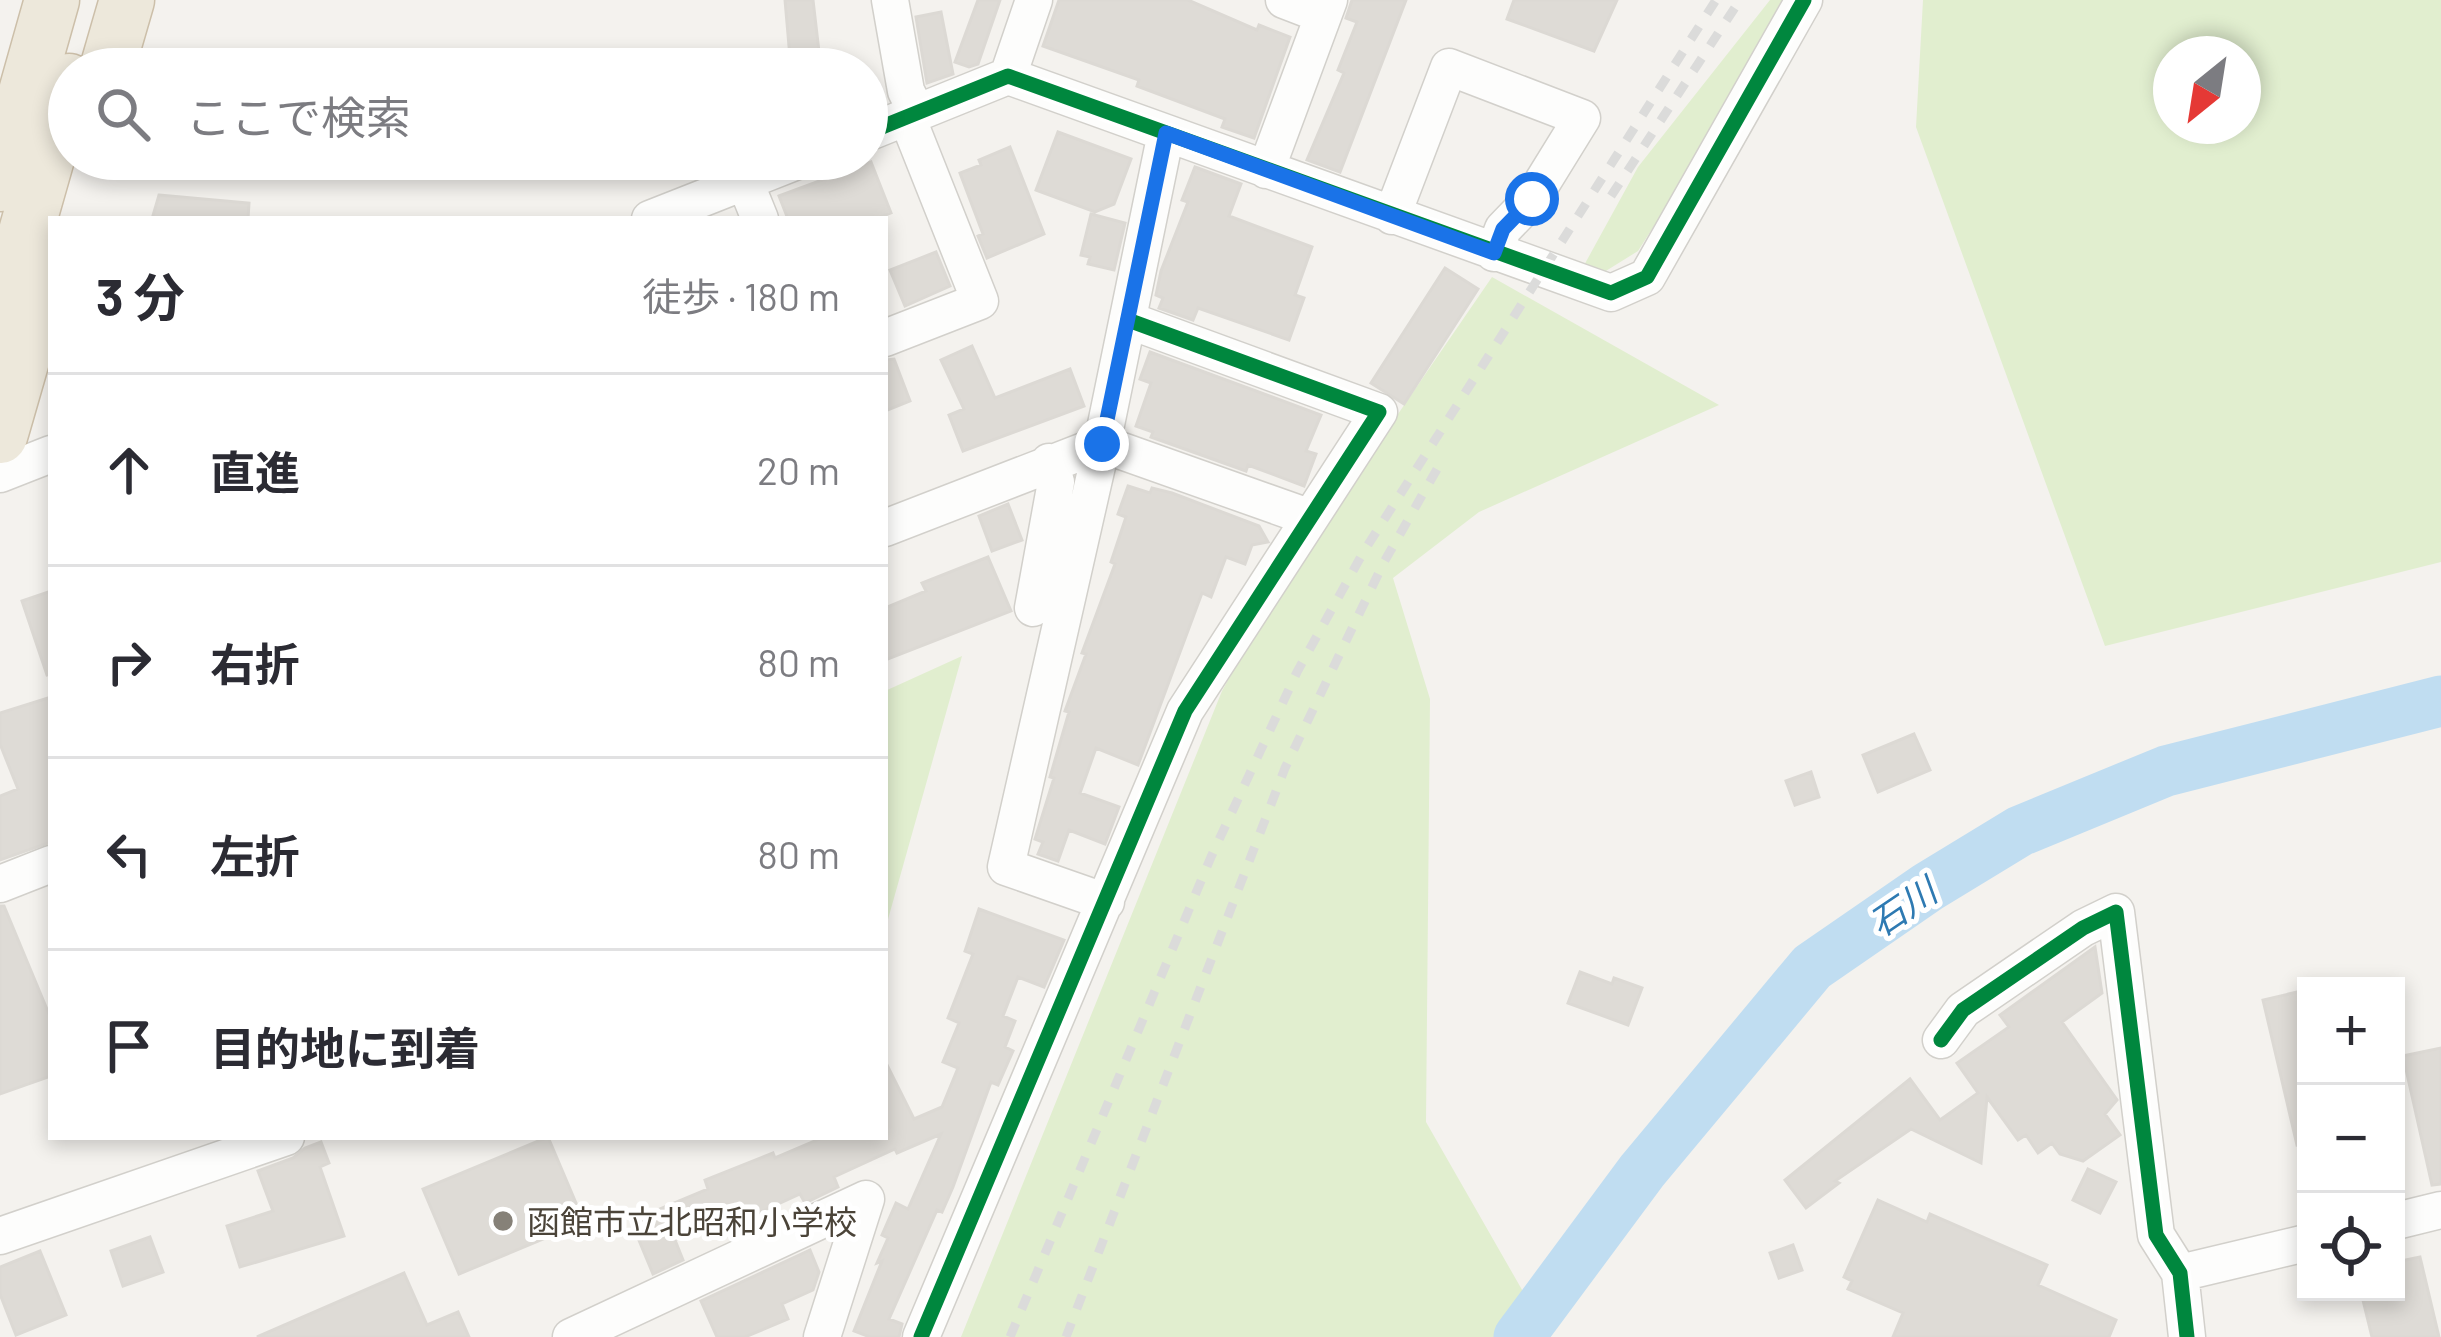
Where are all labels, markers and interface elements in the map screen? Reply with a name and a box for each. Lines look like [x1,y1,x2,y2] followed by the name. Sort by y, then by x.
[2153,36,2261,144] north arrow
[48,48,888,180] search box
[90,81,156,147] icon: search
[186,89,411,143] text: ここで検索
[1505,172,1559,226] route start
[96,265,185,326] text: 3 分
[642,272,840,319] text: 徒歩 · 180 m
[1075,417,1129,471] route end
[96,437,162,503] icon: ahead
[210,444,300,498] text: 直進
[757,446,840,493] text: 20 m
[96,629,162,695] icon: right
[210,636,300,690] text: 右折
[758,638,840,685] text: 80 m
[96,821,162,887] icon: left
[210,828,300,882] text: 左折
[758,830,840,877] text: 80 m
[1860,866,1947,944] water label: 石川
[2297,977,2405,1301] map controls
[2297,977,2405,1085] button: +
[96,1013,162,1079] icon: arrive
[210,1020,480,1074] text: 目的地に到着
[2297,1085,2405,1193] button: −
[2297,1193,2405,1301] button: locate
[527,1201,857,1241] place label: 函館市立北昭和小学校
[490,1208,516,1234] marker: 函館市立北昭和小学校

